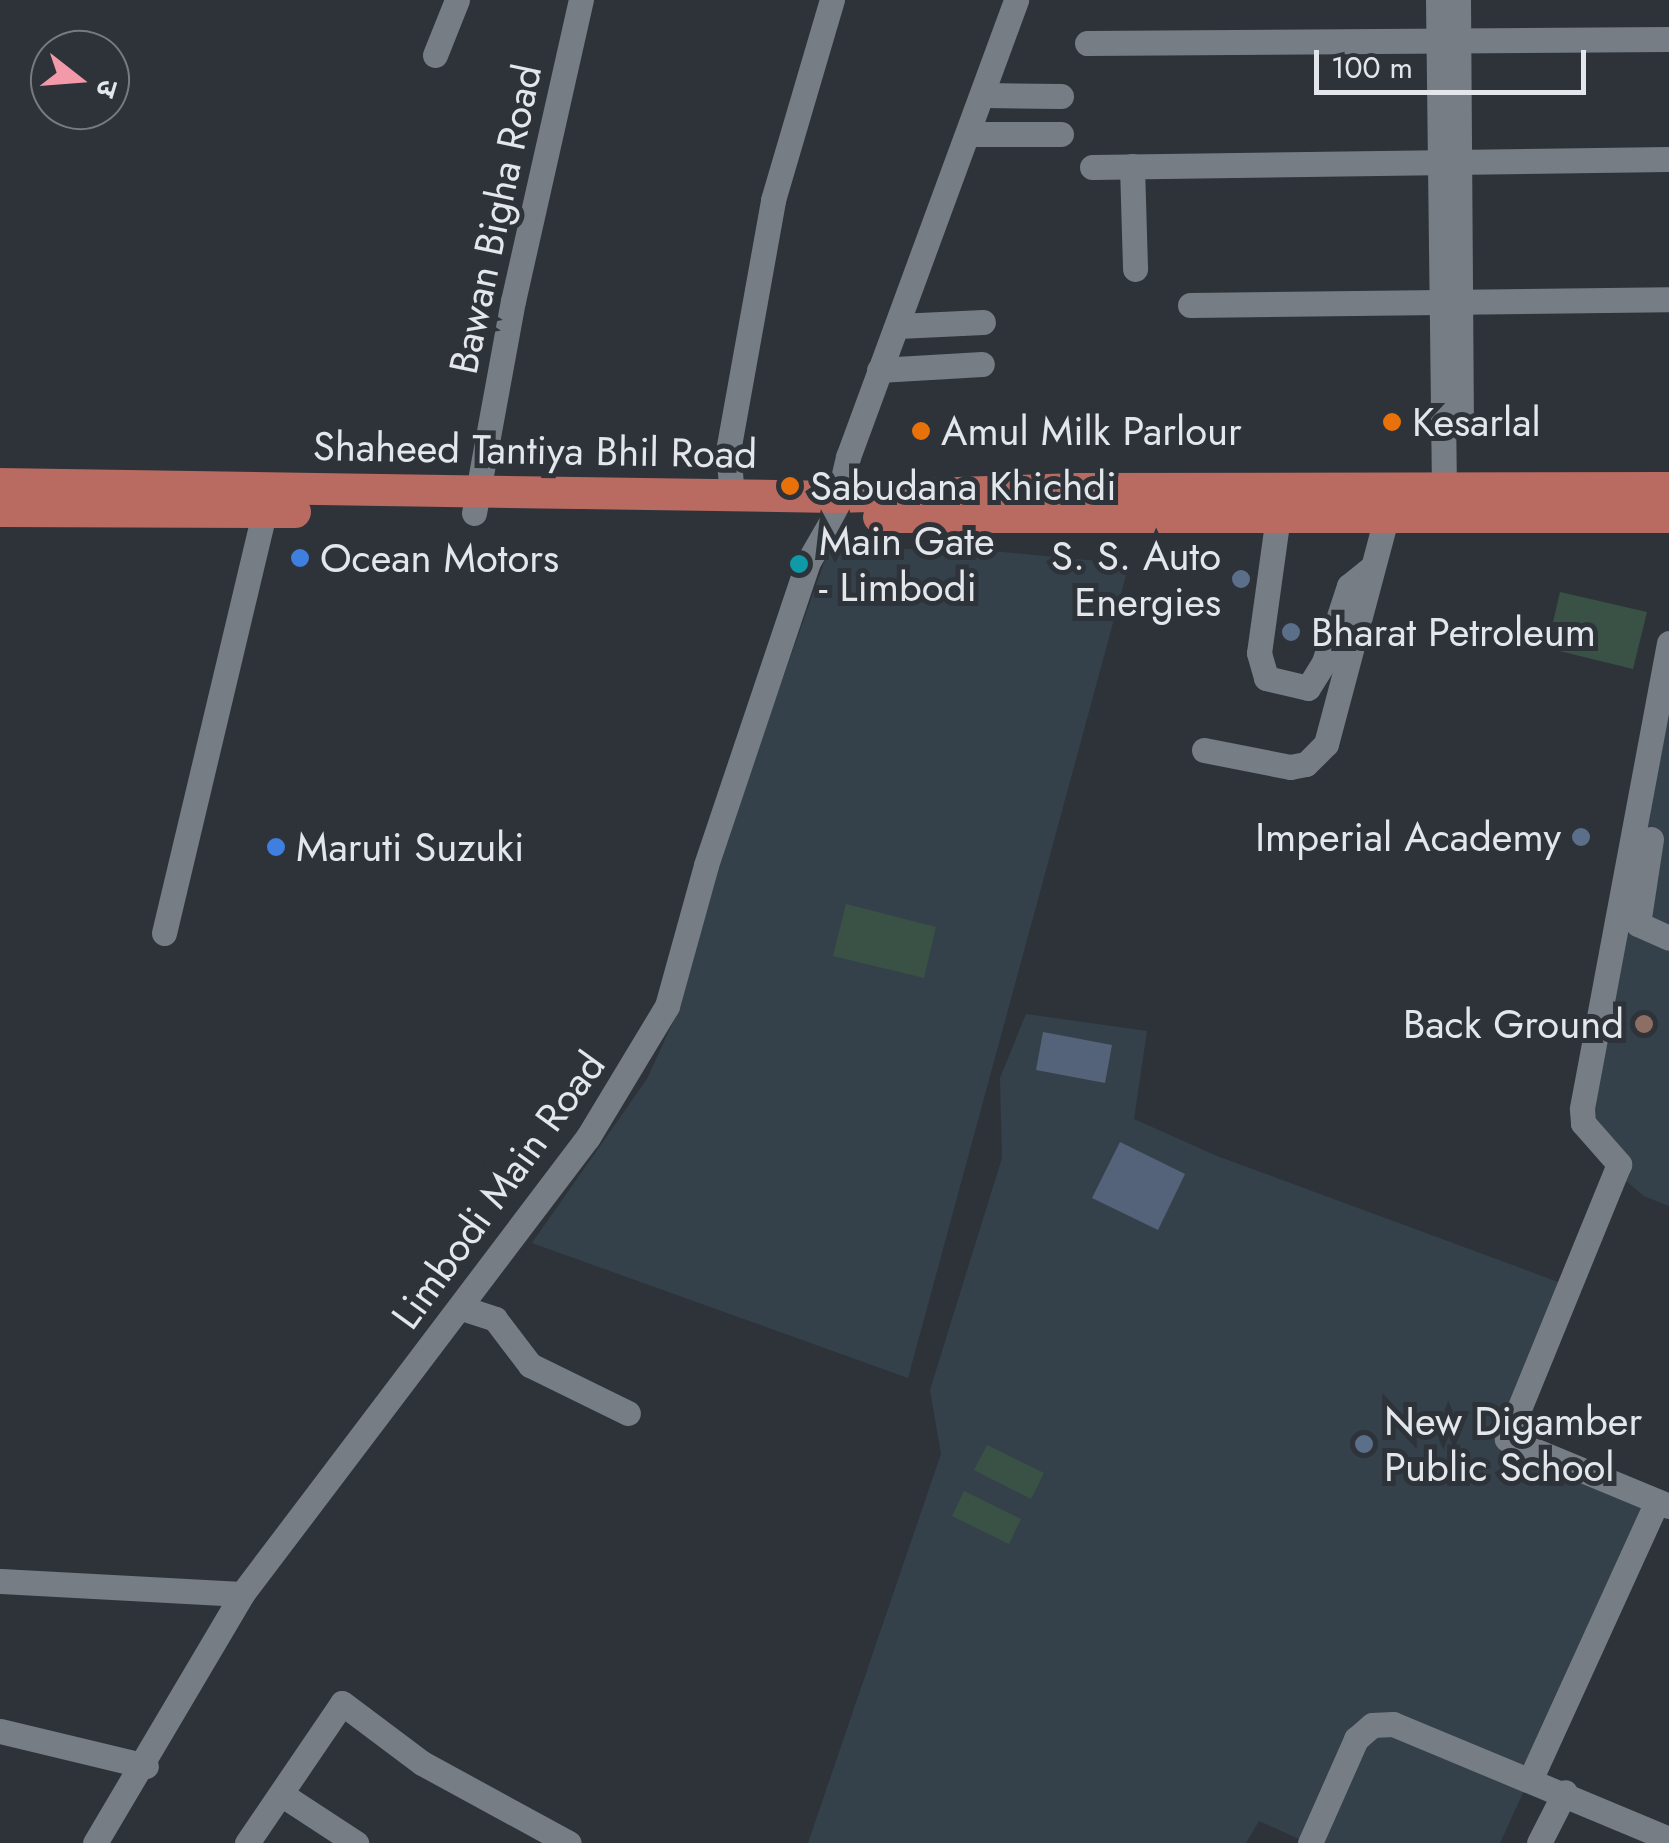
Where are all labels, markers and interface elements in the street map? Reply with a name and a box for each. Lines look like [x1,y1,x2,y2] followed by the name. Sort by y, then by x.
[30,30,130,130] north arrow
[1319,30,1592,92] scale bar
[1331,46,1413,89] text: 100 m
[439,60,551,378] street label: Bawan Bigha Road
[85,74,129,102] text: उ
[1412,398,1541,446] place label: Kesarlal
[941,407,1242,455] place label: Amul Milk Parlour
[1381,411,1403,433] marker: Kesarlal
[910,420,932,442] marker: Amul Milk Parlour
[313,422,757,478] street label: Shaheed Tantiya Bhil Road
[810,462,1117,510] place label: Sabudana Khichdi
[779,475,801,497] marker: Sabudana Khichdi
[819,517,994,611] place label: Main Gate - Limbodi
[1051,532,1221,626] place label: S. S. Auto Energies
[320,534,559,582] place label: Ocean Motors
[289,547,311,569] marker: Ocean Motors
[788,553,810,575] marker: Main Gate - Limbodi
[1230,568,1252,590] marker: S. S. Auto Energies
[1311,608,1596,656] place label: Bharat Petroleum
[1280,621,1302,643] marker: Bharat Petroleum
[1255,813,1561,861] place label: Imperial Academy
[296,823,524,871] place label: Maruti Suzuki
[1570,826,1592,848] marker: Imperial Academy
[265,836,287,858] marker: Maruti Suzuki
[1403,1000,1624,1048] place label: Back Ground
[1633,1013,1655,1035] marker: Back Ground
[381,1042,615,1338] street label: Limbodi Main Road
[1384,1397,1642,1491] place label: New Digamber Public School
[1353,1433,1375,1455] marker: New Digamber Public School

